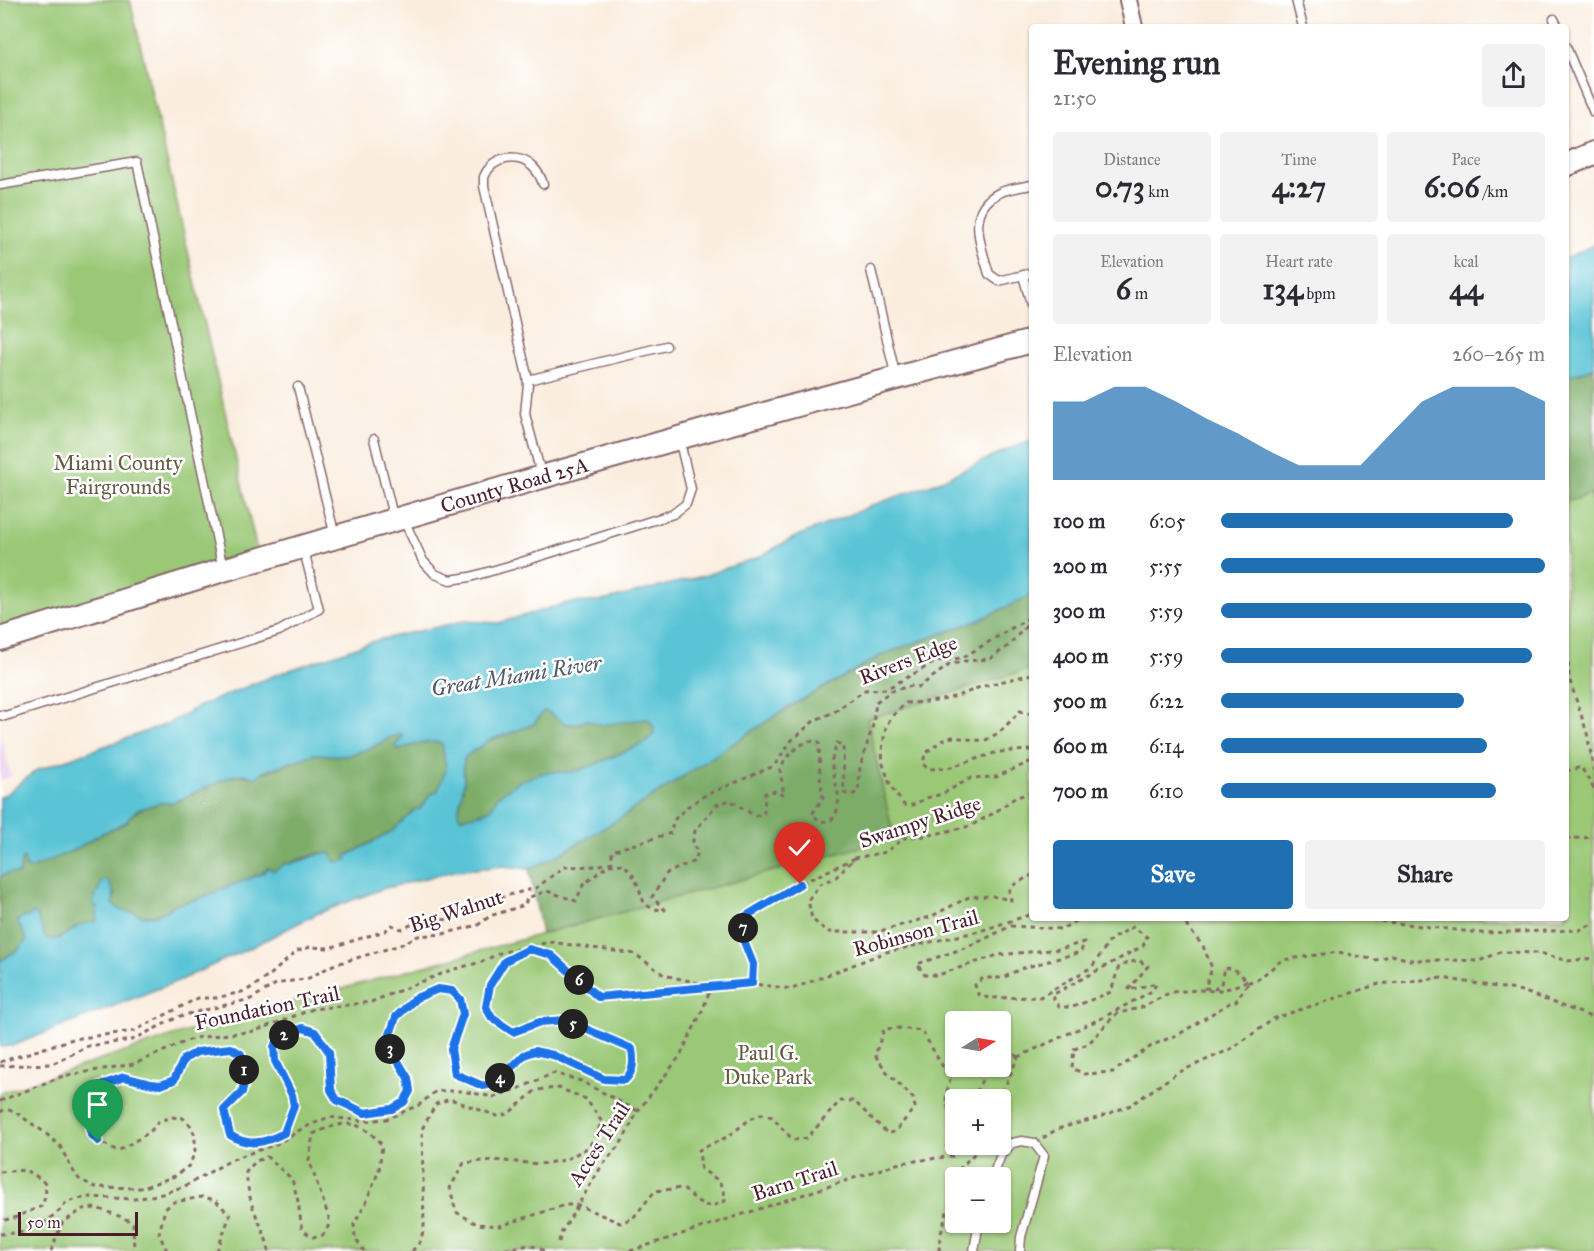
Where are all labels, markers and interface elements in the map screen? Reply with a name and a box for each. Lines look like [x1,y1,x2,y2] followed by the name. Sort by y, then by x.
[1053,43,1220,83] text: Evening run
[1482,44,1545,107] button: share
[1053,86,1097,110] text: 21:50
[1103,150,1161,169] text: Distance
[1281,150,1317,169] text: Time
[1451,150,1481,169] text: Pace
[1095,169,1145,205] text: 0.73
[1272,169,1326,205] text: 4:27
[1424,169,1480,205] text: 6:06
[1145,182,1169,201] text: km
[1480,182,1508,201] text: /km
[1100,252,1164,271] text: Elevation
[1265,252,1333,271] text: Heart rate
[1453,252,1479,271] text: kcal
[1116,271,1131,307] text: 6
[1262,271,1303,307] text: 134
[1449,271,1483,307] text: 44
[1131,284,1148,303] text: m
[1303,284,1336,303] text: bpm
[1053,342,1132,366] text: Elevation
[1452,342,1545,366] text: 260–265 m
[53,450,184,500] park label: Miami County Fairgrounds
[437,451,591,519] street label: County Road 25A
[1053,509,1105,533] text: 100 m
[1149,509,1185,533] text: 6:05
[1053,554,1107,578] text: 200 m
[1149,554,1182,578] text: 5:55
[1053,599,1105,623] text: 300 m
[1149,599,1183,623] text: 5:59
[855,629,961,691] street label: Rivers Edge
[1053,644,1109,668] text: 400 m
[1149,644,1183,668] text: 5:59
[429,648,605,702] water label: Great Miami River
[1053,689,1107,713] text: 500 m
[1149,689,1184,713] text: 6:22
[1053,734,1108,758] text: 600 m
[1149,734,1183,758] text: 6:14
[1053,779,1108,803] text: 700 m
[1149,779,1184,803] text: 6:10
[856,790,984,854] street label: Swampy Ridge
[774,822,825,884] pin
[783,831,816,864] icon: check
[1053,840,1293,909] button: Save
[1305,840,1545,909] button: Share
[406,883,507,938] street label: Big Walnut
[850,904,982,962] street label: Robinson Trail
[728,913,758,943] pin: 7
[739,918,747,937] text: 7
[564,965,594,995] pin: 6
[575,970,583,989] text: 6
[192,980,342,1036] street label: Foundation Trail
[558,1009,588,1039] pin: 5
[945,1011,1011,1077] north arrow
[945,1011,1011,1233] map controls
[569,1014,577,1033] text: 5
[269,1020,299,1050] pin: 2
[280,1025,288,1044] text: 2
[375,1034,405,1064] pin: 3
[387,1039,393,1058] text: 3
[724,1040,813,1090] park label: Paul G. Duke Park
[229,1055,259,1085] pin: 1
[241,1060,247,1079] text: 1
[485,1063,515,1093] pin: 4
[496,1068,504,1087] text: 4
[72,1079,123,1141] pin
[81,1088,114,1121] icon: arrive
[945,1089,1011,1155] button: +
[562,1097,636,1192] street label: Acces Trail
[749,1155,841,1207] street label: Barn Trail
[945,1167,1011,1233] button: −
[18,1209,138,1236] scale bar
[27,1213,61,1232] text: 50 m

